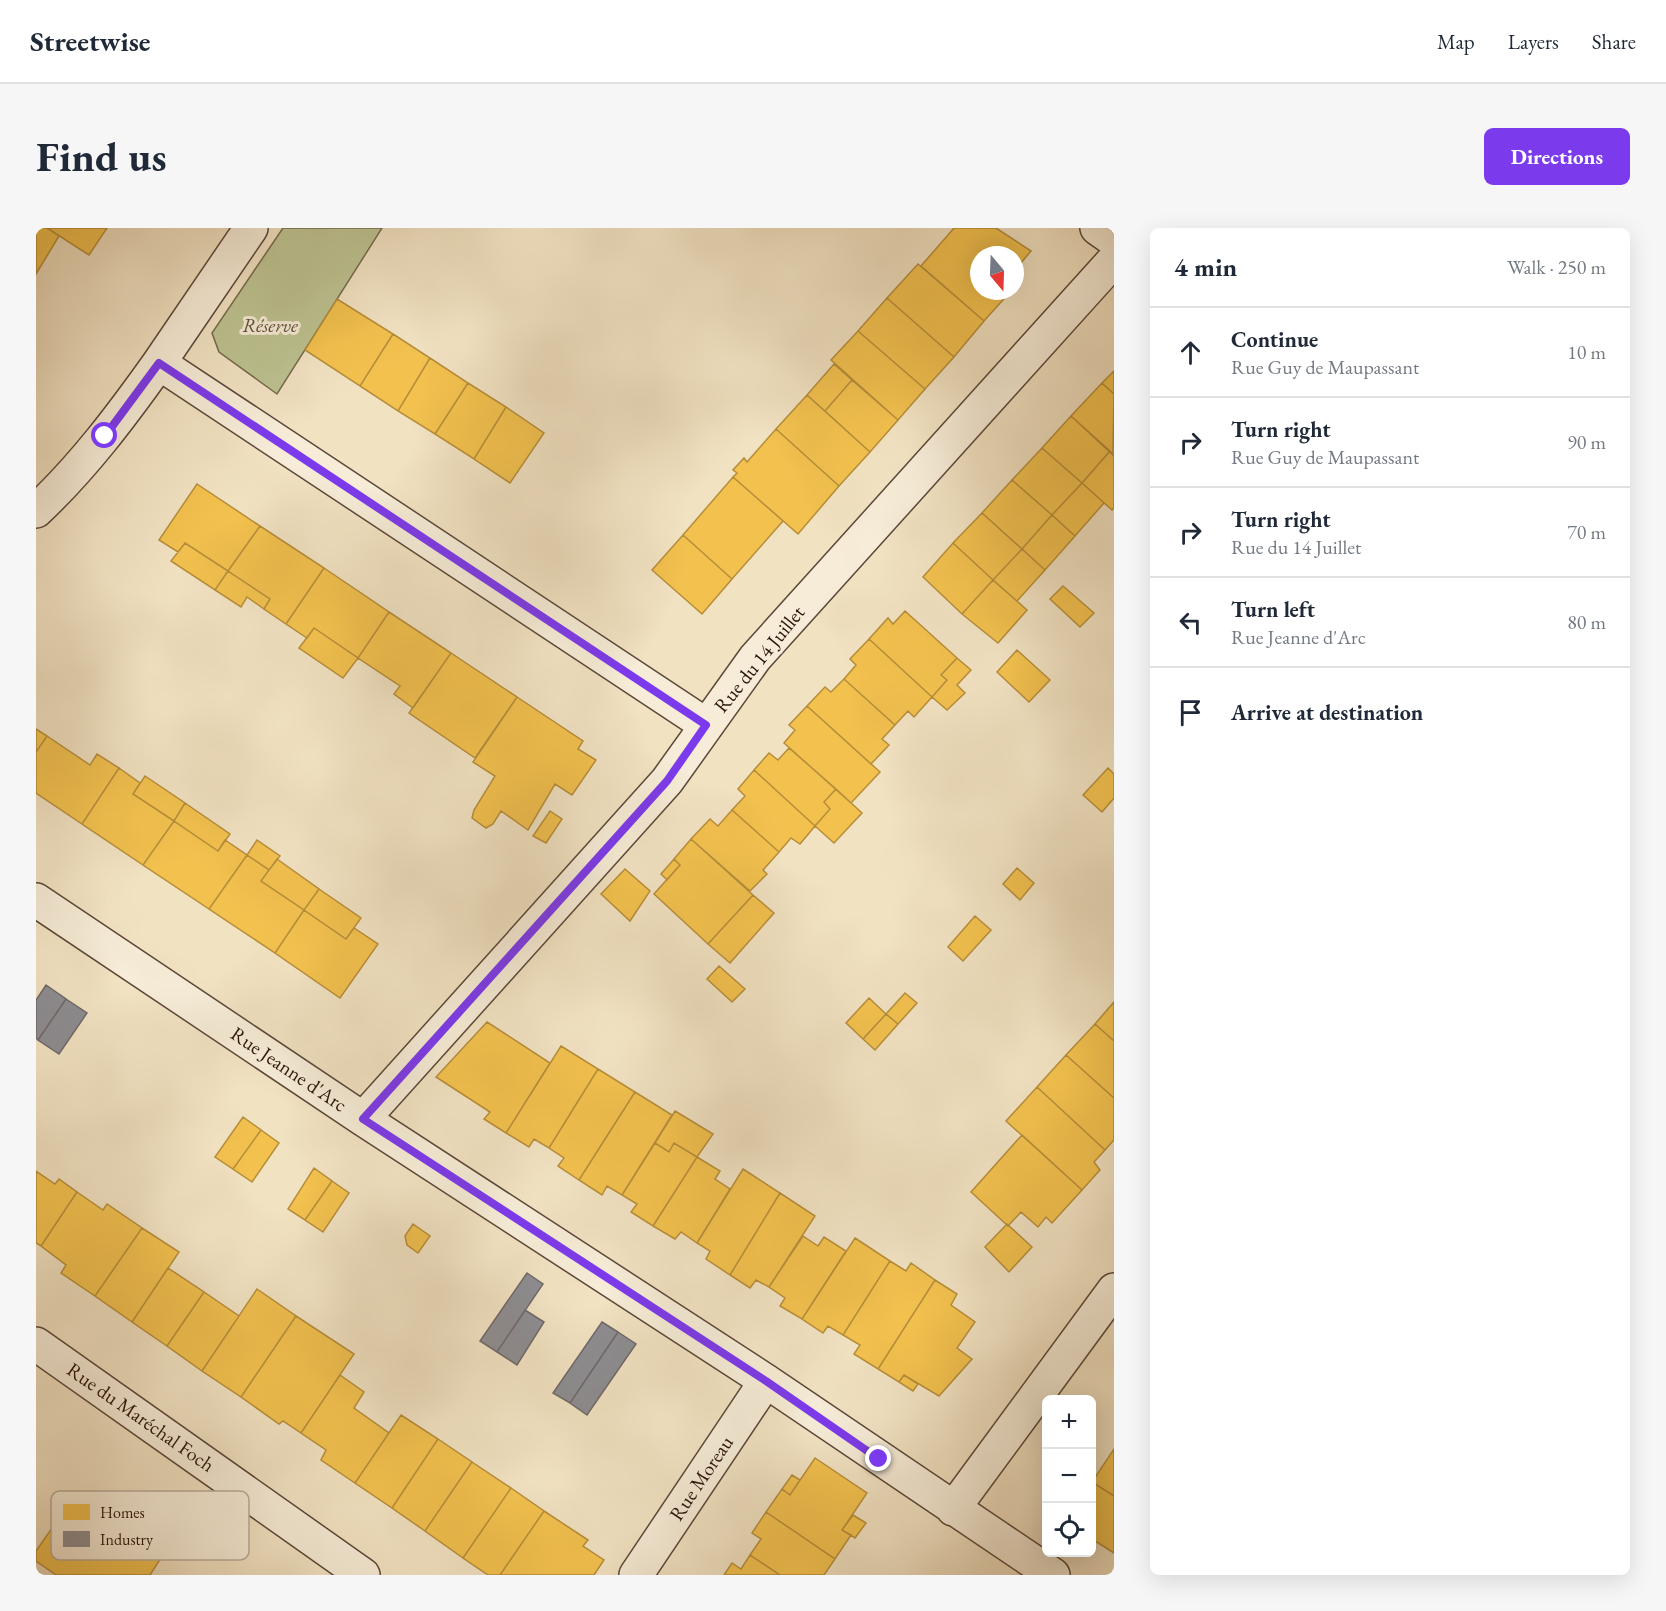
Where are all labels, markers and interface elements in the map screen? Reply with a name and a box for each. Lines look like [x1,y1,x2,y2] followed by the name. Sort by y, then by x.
[30,23,150,59] text: Streetwise
[1437,28,1475,55] text: Map
[1508,28,1559,55] text: Layers
[1592,28,1636,55] text: Share
[1484,128,1630,185] button: Directions
[36,129,167,184] text: Find us
[970,246,1024,300] north arrow
[1174,250,1237,284] text: 4 min
[1507,254,1606,280] text: Walk · 250 m
[242,312,298,338] park label: Réserve
[1231,325,1318,354] text: Continue
[1174,336,1207,369] icon: ahead
[1567,339,1606,365] text: 10 m
[1231,354,1419,380] text: Rue Guy de Maupassant
[1231,415,1330,444] text: Turn right
[91,422,117,448] route start
[1174,426,1207,459] icon: right
[1567,429,1606,455] text: 90 m
[1231,444,1419,470] text: Rue Guy de Maupassant
[1231,505,1330,534] text: Turn right
[1174,516,1207,549] icon: right
[1567,519,1606,545] text: 70 m
[1231,534,1361,560] text: Rue du 14 Juillet
[1231,595,1315,624] text: Turn left
[708,600,811,718] street label: Rue du 14 Juillet
[1174,606,1207,639] icon: left
[1567,609,1606,635] text: 80 m
[1231,624,1366,650] text: Rue Jeanne d'Arc
[1174,696,1207,729] icon: arrive
[1231,698,1423,727] text: Arrive at destination
[226,1021,352,1117] street label: Rue Jeanne d'Arc
[62,1356,220,1478] street label: Rue du Maréchal Foch
[1042,1395,1096,1557] map controls
[1042,1395,1096,1449] button: +
[663,1430,739,1526] street label: Rue Moreau
[865,1445,891,1471] route end
[1042,1449,1096,1503] button: −
[51,1491,249,1560] legend
[100,1502,145,1523] text: Homes
[1042,1503,1096,1557] button: locate
[100,1529,154,1550] text: Industry

